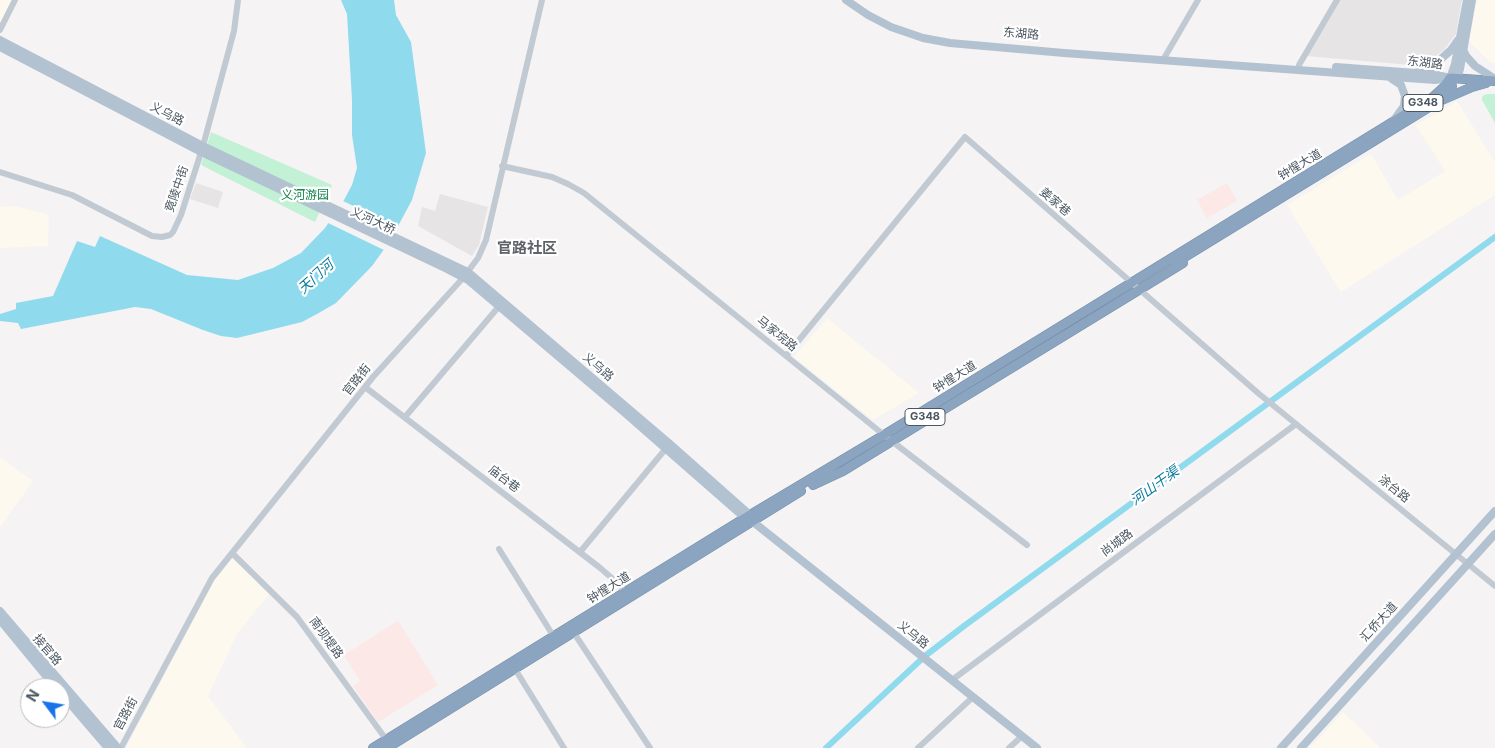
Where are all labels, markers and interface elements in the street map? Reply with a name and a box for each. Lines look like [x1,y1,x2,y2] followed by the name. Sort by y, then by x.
[1002,25,1040,43] street label: 东湖路
[1406,54,1444,72] street label: 东湖路
[1403,95,1443,112] road number: G348
[148,99,186,129] street label: 义乌路
[1276,146,1324,184] street label: 钟惺大道
[162,164,192,214] street label: 竟陵中街
[1037,185,1073,219] street label: 姜家巷
[281,188,329,202] park label: 义河游园
[348,204,398,238] street label: 义河大桥
[497,239,557,257] district label: 官路社区
[295,257,337,297] water label: 天门河
[754,313,800,355] street label: 马家垸路
[580,350,616,384] street label: 义乌路
[931,358,979,396] street label: 钟惺大道
[340,361,374,399] street label: 官路街
[905,408,945,426] road number: G348
[485,462,523,496] street label: 庙台巷
[1127,463,1183,509] water label: 河山干渠
[1375,472,1413,506] street label: 涂台路
[1098,526,1136,560] street label: 尚城路
[585,569,633,607] street label: 钟惺大道
[1358,599,1400,645] street label: 汇侨大道
[306,614,346,662] street label: 南坝堤路
[894,618,932,652] street label: 义乌路
[30,632,64,668] street label: 接官路
[20,678,70,728] north arrow
[23,687,43,704] text: N
[111,695,141,733] street label: 官路街

